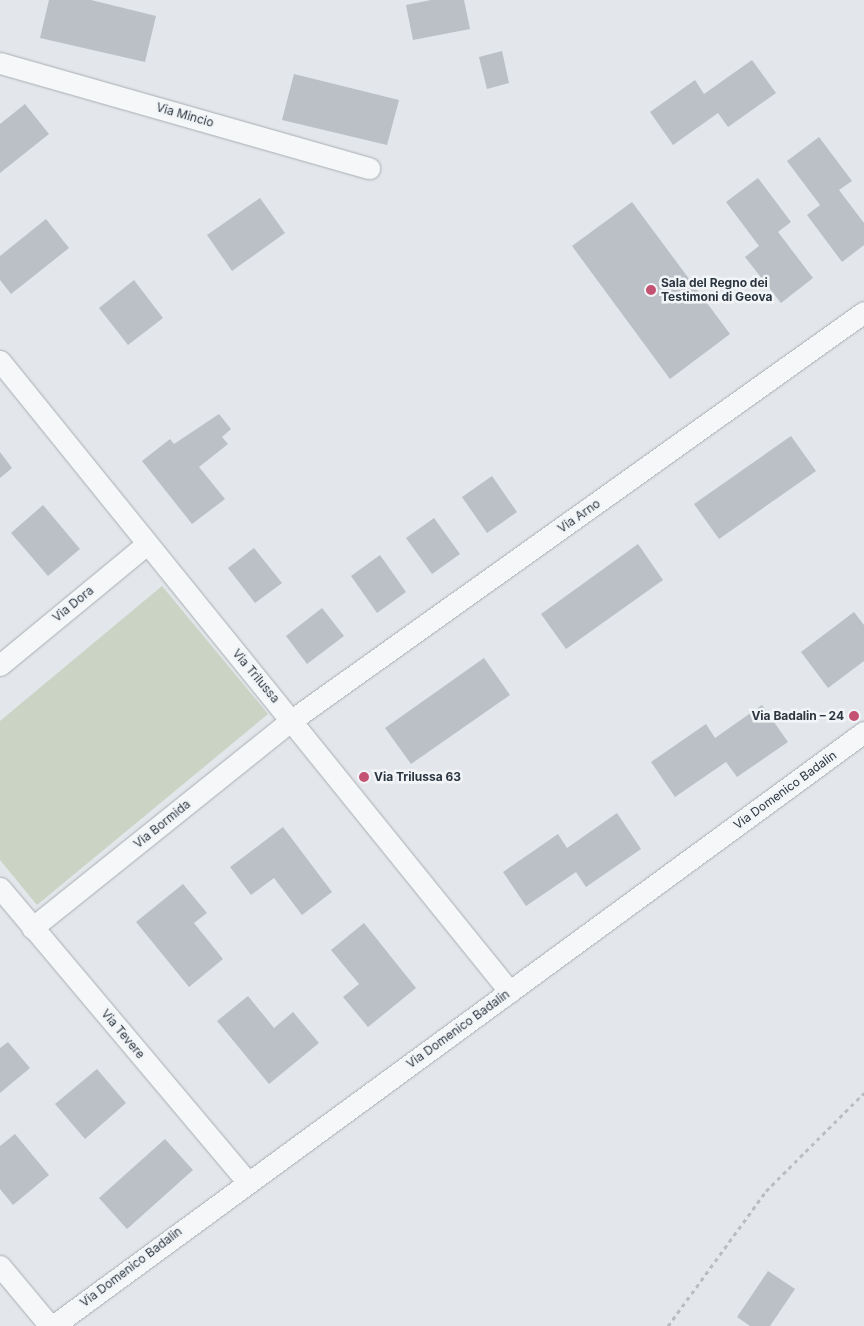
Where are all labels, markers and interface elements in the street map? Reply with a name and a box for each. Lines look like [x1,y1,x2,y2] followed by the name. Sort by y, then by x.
[155,100,215,130] street label: Via Mincio
[661,276,772,304] place label: Sala del Regno dei Testimoni di Geova
[645,284,657,296] marker: Sala del Regno dei Testimoni di Geova
[555,496,603,536] street label: Via Arno
[50,583,96,625] street label: Via Dora
[229,646,283,706] street label: Via Trilussa
[751,709,844,723] place label: Via Badalin – 24
[848,710,860,722] marker: Via Badalin – 24
[731,748,839,832] street label: Via Domenico Badalin
[374,770,461,784] place label: Via Trilussa 63
[358,771,370,783] marker: Via Trilussa 63
[131,797,193,851] street label: Via Bormida
[404,987,512,1071] street label: Via Domenico Badalin
[98,1007,148,1061] street label: Via Tevere
[77,1224,185,1310] street label: Via Domenico Badalin

